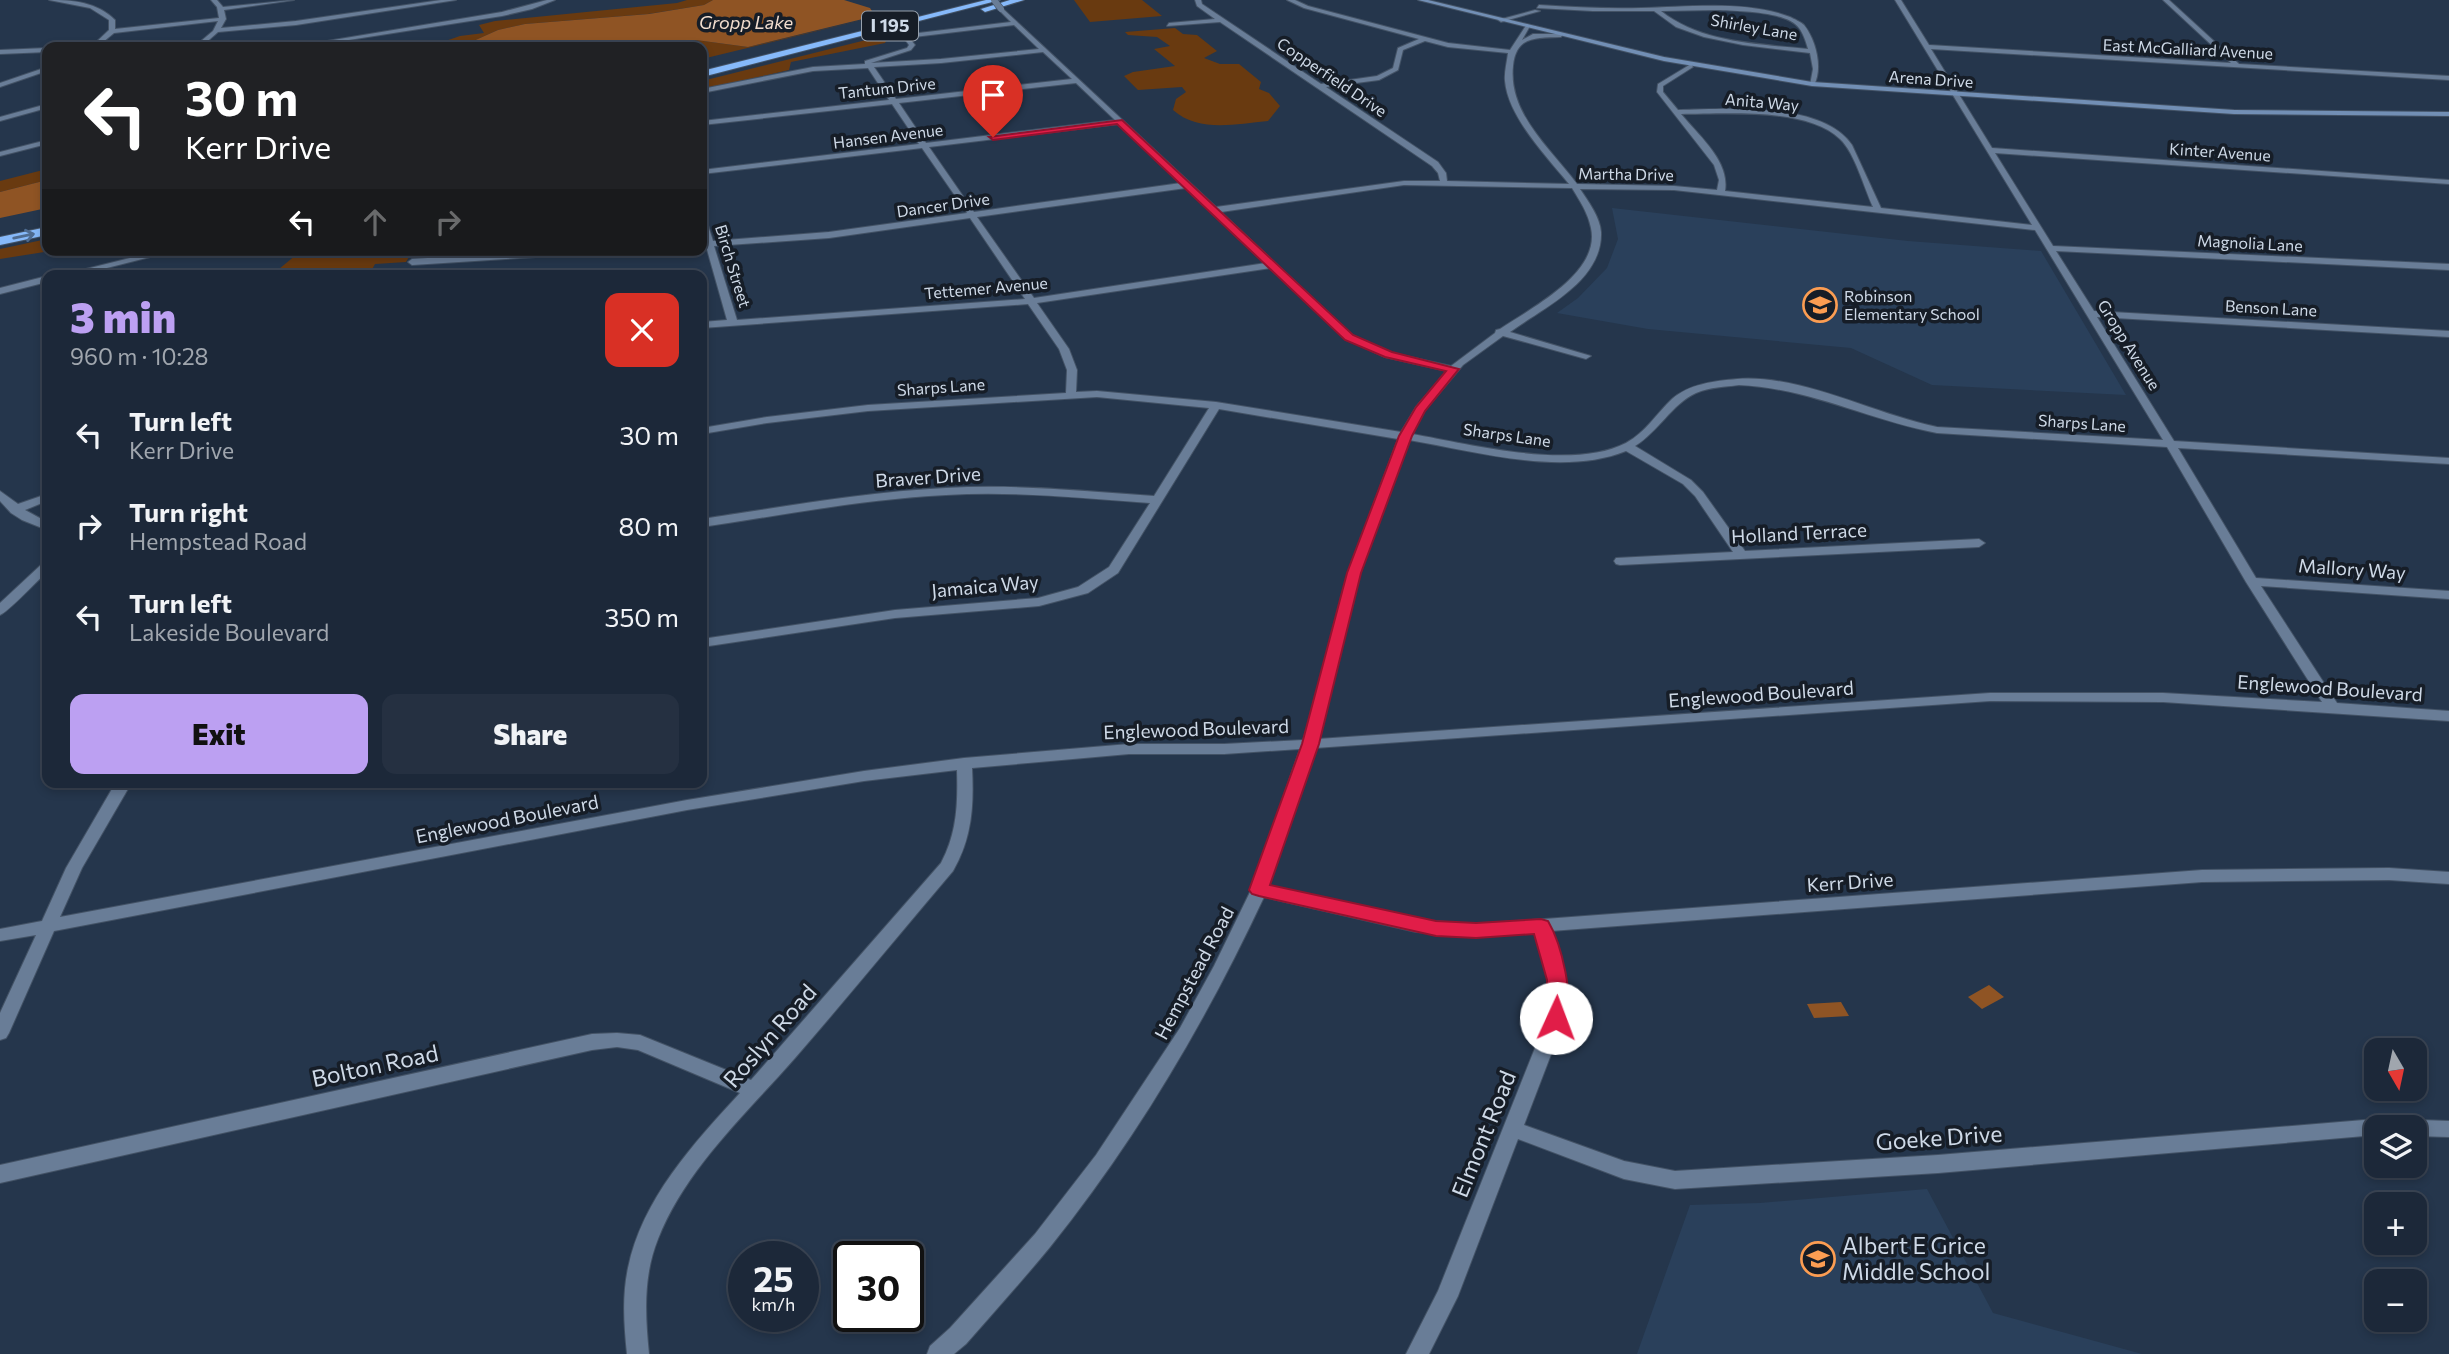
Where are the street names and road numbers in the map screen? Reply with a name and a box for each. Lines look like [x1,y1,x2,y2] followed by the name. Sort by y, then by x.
[1709,10,1799,43] street label: Shirley Lane
[862,12,918,41] road number: I 195
[1274,33,1391,120] street label: Copperfield Drive
[2102,35,2274,62] street label: East McGalliard Avenue
[1888,66,1974,91] street label: Arena Drive
[837,73,936,102] street label: Tantum Drive
[1724,89,1800,114] street label: Anita Way
[832,119,944,152] street label: Hansen Avenue
[2169,138,2271,165] street label: Kinter Avenue
[1578,163,1674,184] street label: Martha Drive
[895,189,991,220] street label: Dancer Drive
[712,222,755,310] street label: Birch Street
[2197,230,2303,255] street label: Magnolia Lane
[923,273,1049,302] street label: Tettemer Avenue
[2094,296,2165,393] street label: Gropp Avenue
[2225,296,2318,319] street label: Benson Lane
[896,374,986,399] street label: Sharps Lane
[2037,410,2127,435] street label: Sharps Lane
[1462,419,1552,450] street label: Sharps Lane
[874,461,982,492] street label: Braver Drive
[1731,517,1867,548] street label: Holland Terrace
[2297,553,2407,584] street label: Mallory Way
[930,569,1040,602] street label: Jamaica Way
[2237,670,2424,705] street label: Englewood Boulevard
[1667,676,1854,711] street label: Englewood Boulevard
[1103,714,1289,743] street label: Englewood Boulevard
[414,789,600,848] street label: Englewood Boulevard
[1806,867,1894,896] street label: Kerr Drive
[1149,902,1238,1043] street label: Hempstead Road
[717,978,822,1093] street label: Roslyn Road
[309,1038,441,1092] street label: Bolton Road
[1445,1066,1521,1201] street label: Elmont Road
[1875,1119,2003,1155] street label: Goeke Drive

